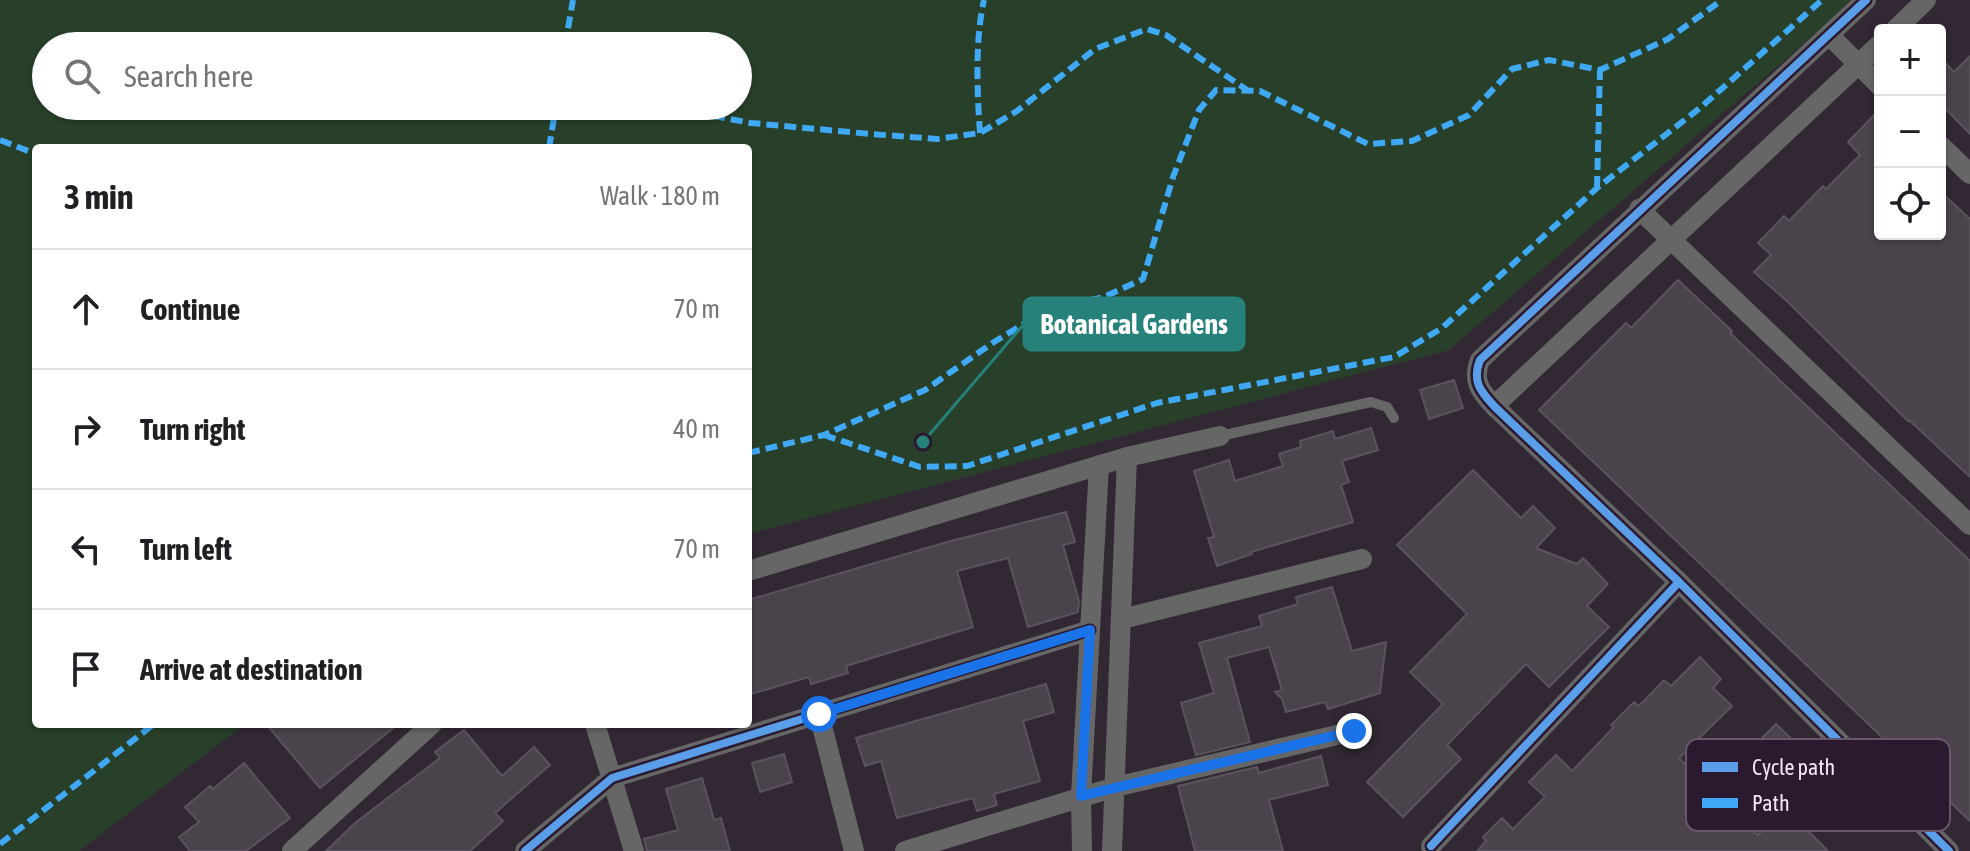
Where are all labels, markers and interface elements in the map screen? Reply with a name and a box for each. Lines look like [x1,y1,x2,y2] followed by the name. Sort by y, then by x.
[1874,24,1946,240] map controls
[1874,24,1946,96] button: +
[32,32,752,120] search box
[60,54,104,98] icon: search
[124,59,253,93] text: Search here
[1874,96,1946,168] button: −
[1874,168,1946,240] button: locate
[64,177,133,216] text: 3 min
[600,181,720,211] text: Walk · 180 m
[64,287,108,331] icon: ahead
[140,292,240,326] text: Continue
[673,294,720,324] text: 70 m
[1024,298,1244,350] callout: Botanical Gardens
[1040,308,1228,340] text: Botanical Gardens
[64,407,108,451] icon: right
[140,412,246,446] text: Turn right
[673,414,720,444] text: 40 m
[64,527,108,571] icon: left
[140,532,232,566] text: Turn left
[673,534,720,564] text: 70 m
[64,647,108,691] icon: arrive
[140,652,362,686] text: Arrive at destination
[801,696,837,732] route start
[1336,713,1372,749] route end
[1686,739,1950,831] legend
[1752,754,1835,780] text: Cycle path
[1752,790,1790,816] text: Path

